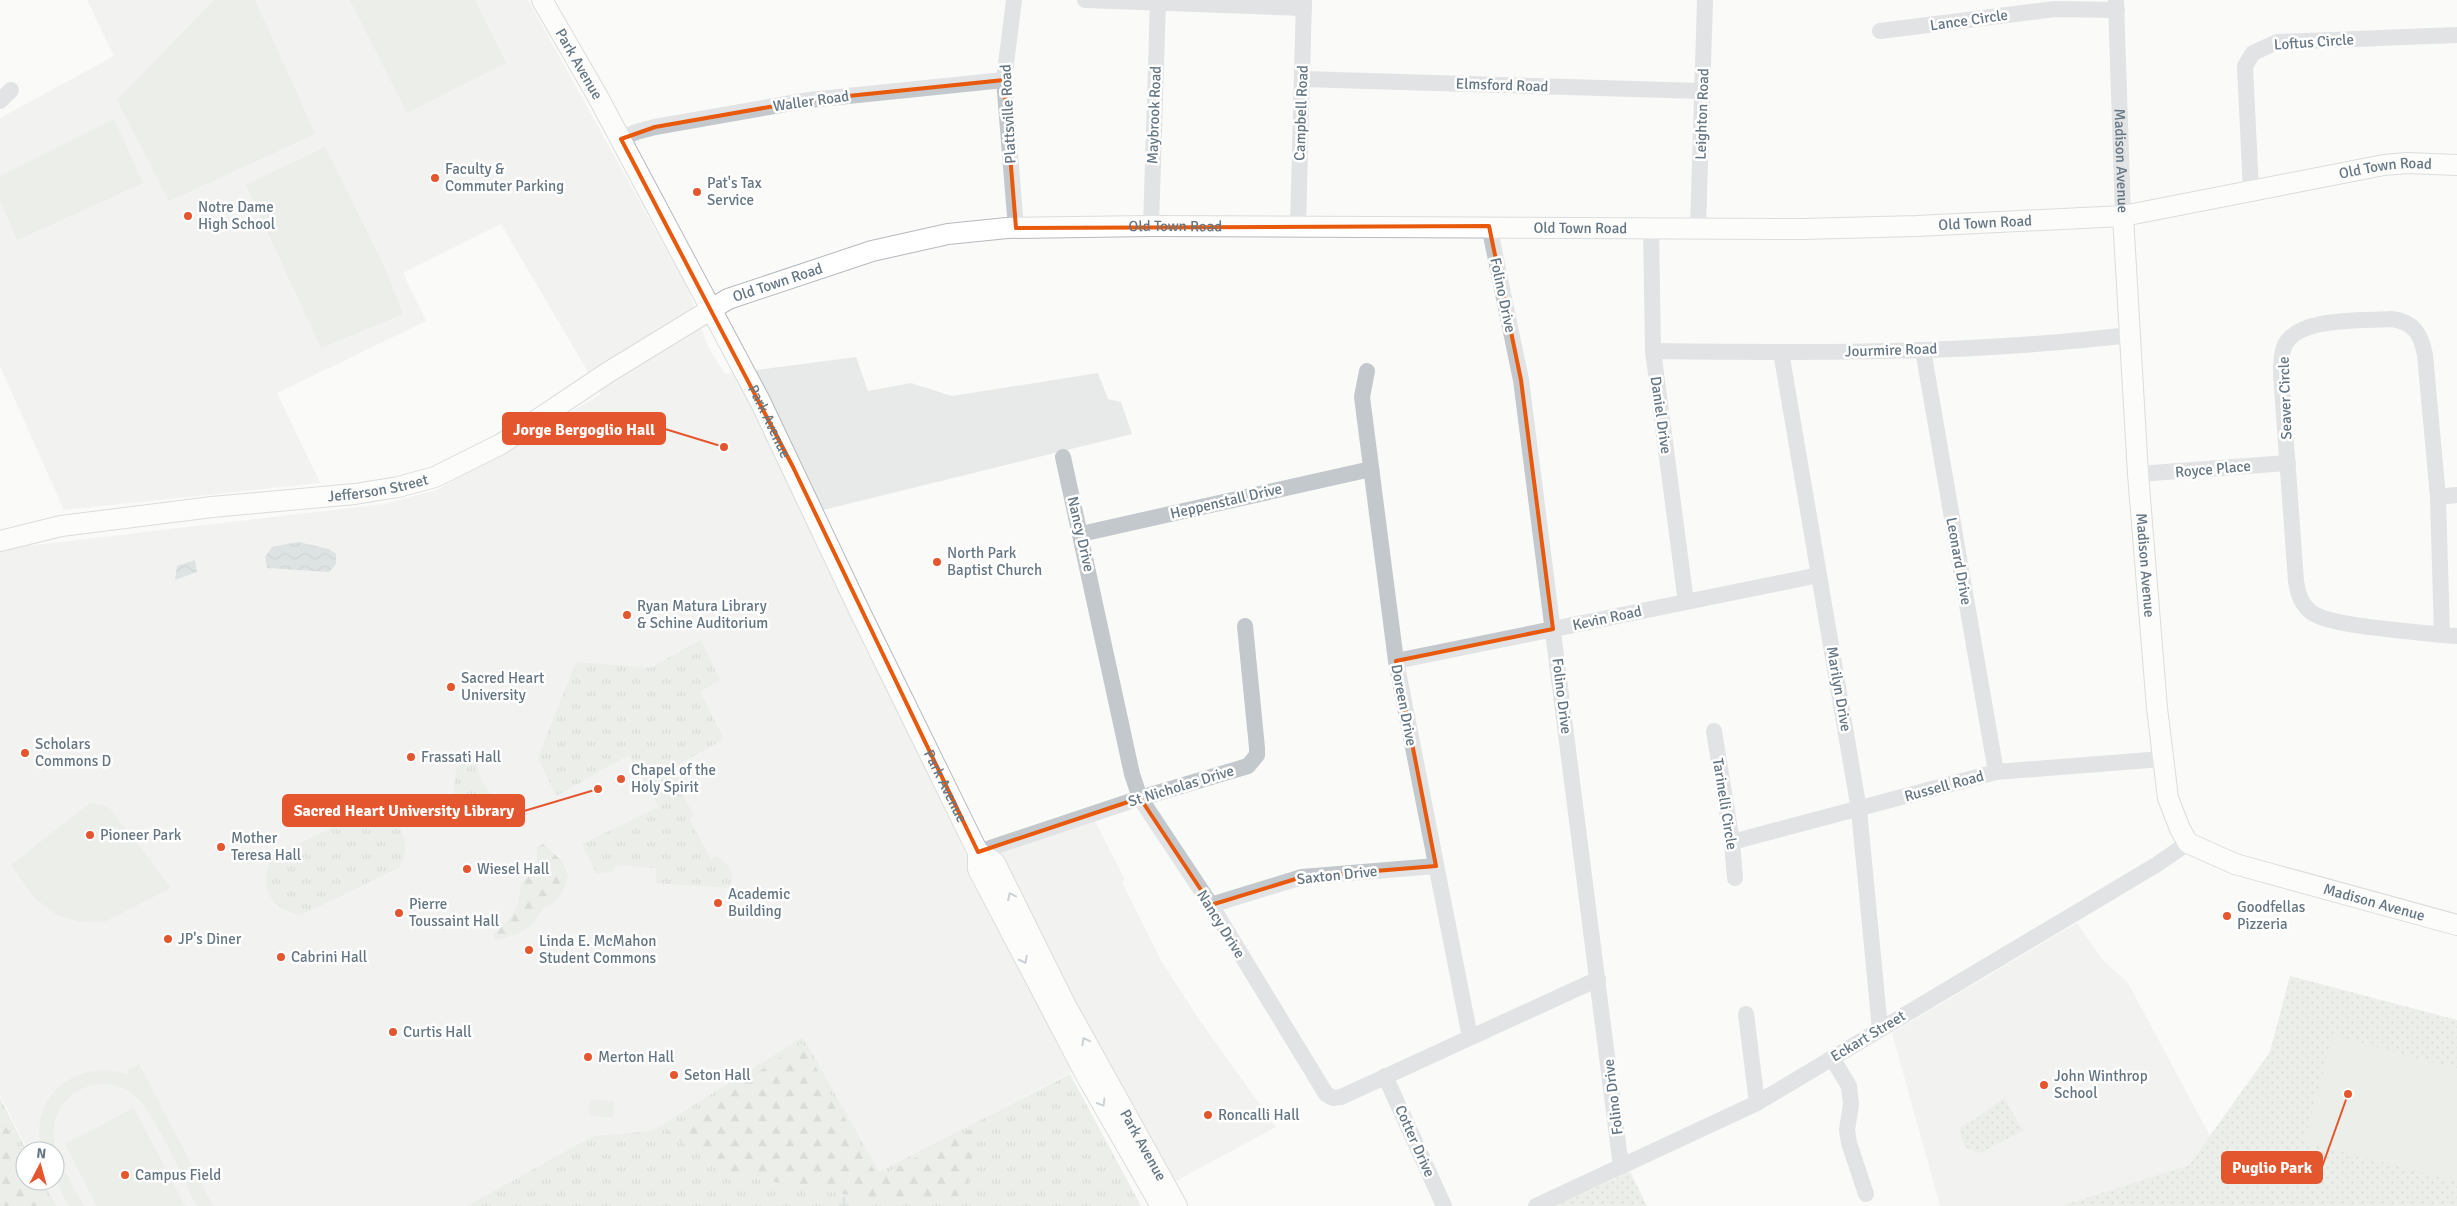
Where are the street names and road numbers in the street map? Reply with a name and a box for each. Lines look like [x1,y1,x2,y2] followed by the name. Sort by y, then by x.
[1929,6,2009,34] street label: Lance Circle
[551,25,607,103] street label: Park Avenue
[2273,30,2355,54] street label: Loftus Circle
[996,64,1020,164] street label: Plattsville Road
[1290,65,1312,161] street label: Campbell Road
[1143,66,1165,164] street label: Maybrook Road
[1691,68,1713,160] street label: Leighton Road
[1455,74,1549,96] street label: Elmsford Road
[772,87,850,115] street label: Waller Road
[2111,108,2132,213] street label: Madison Avenue
[2337,154,2432,183] street label: Old Town Road
[1938,211,2032,234] street label: Old Town Road
[1128,217,1222,235] street label: Old Town Road
[1533,219,1627,237] street label: Old Town Road
[1486,256,1520,334] street label: Folino Drive
[730,259,825,306] street label: Old Town Road
[1845,339,1938,361] street label: Jourmire Road
[2275,356,2295,440] street label: Seaver Circle
[1647,375,1675,455] street label: Daniel Drive
[744,382,795,461] street label: Park Avenue
[2174,457,2252,481] street label: Royce Place
[327,470,430,505] street label: Jefferson Street
[1168,479,1284,523] street label: Heppenstall Drive
[1064,495,1098,573] street label: Nancy Drive
[2132,512,2159,618] street label: Madison Avenue
[1942,516,1976,606] street label: Leonard Drive
[1571,602,1643,634] street label: Kevin Road
[1823,645,1855,733] street label: Marilyn Drive
[1548,657,1576,735] street label: Folino Drive
[1387,663,1421,747] street label: Doreen Drive
[920,747,971,826] street label: Park Avenue
[1709,757,1741,851] street label: Tarinelli Circle
[1126,761,1236,811] street label: St Nicholas Drive
[1902,767,1986,805] street label: Russell Road
[1296,862,1378,888] street label: Saxton Drive
[2321,880,2427,925] street label: Madison Avenue
[1193,887,1249,961] street label: Nancy Drive
[1827,1007,1909,1065] street label: Eckart Street
[1599,1058,1627,1136] street label: Folino Drive
[1391,1102,1439,1180] street label: Cotter Drive
[1116,1106,1170,1184] street label: Park Avenue

